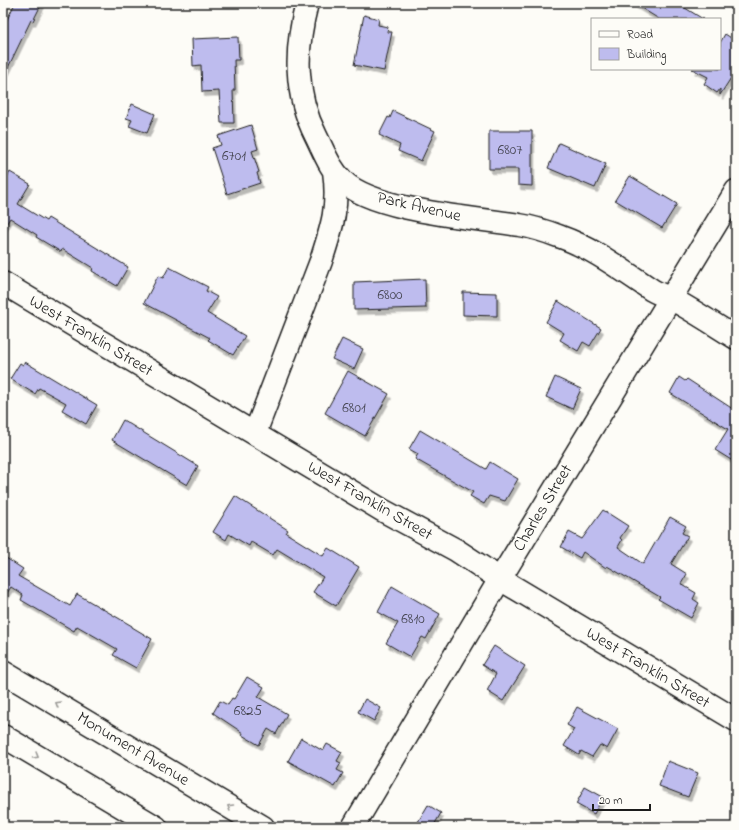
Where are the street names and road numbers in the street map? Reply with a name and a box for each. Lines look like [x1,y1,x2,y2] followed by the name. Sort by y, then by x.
[374,185,464,229] street label: Park Avenue
[24,289,158,383] street label: West Franklin Street
[303,455,437,547] street label: West Franklin Street
[507,459,579,556] street label: Charles Street
[581,621,715,715] street label: West Franklin Street
[72,706,194,793] street label: Monument Avenue

